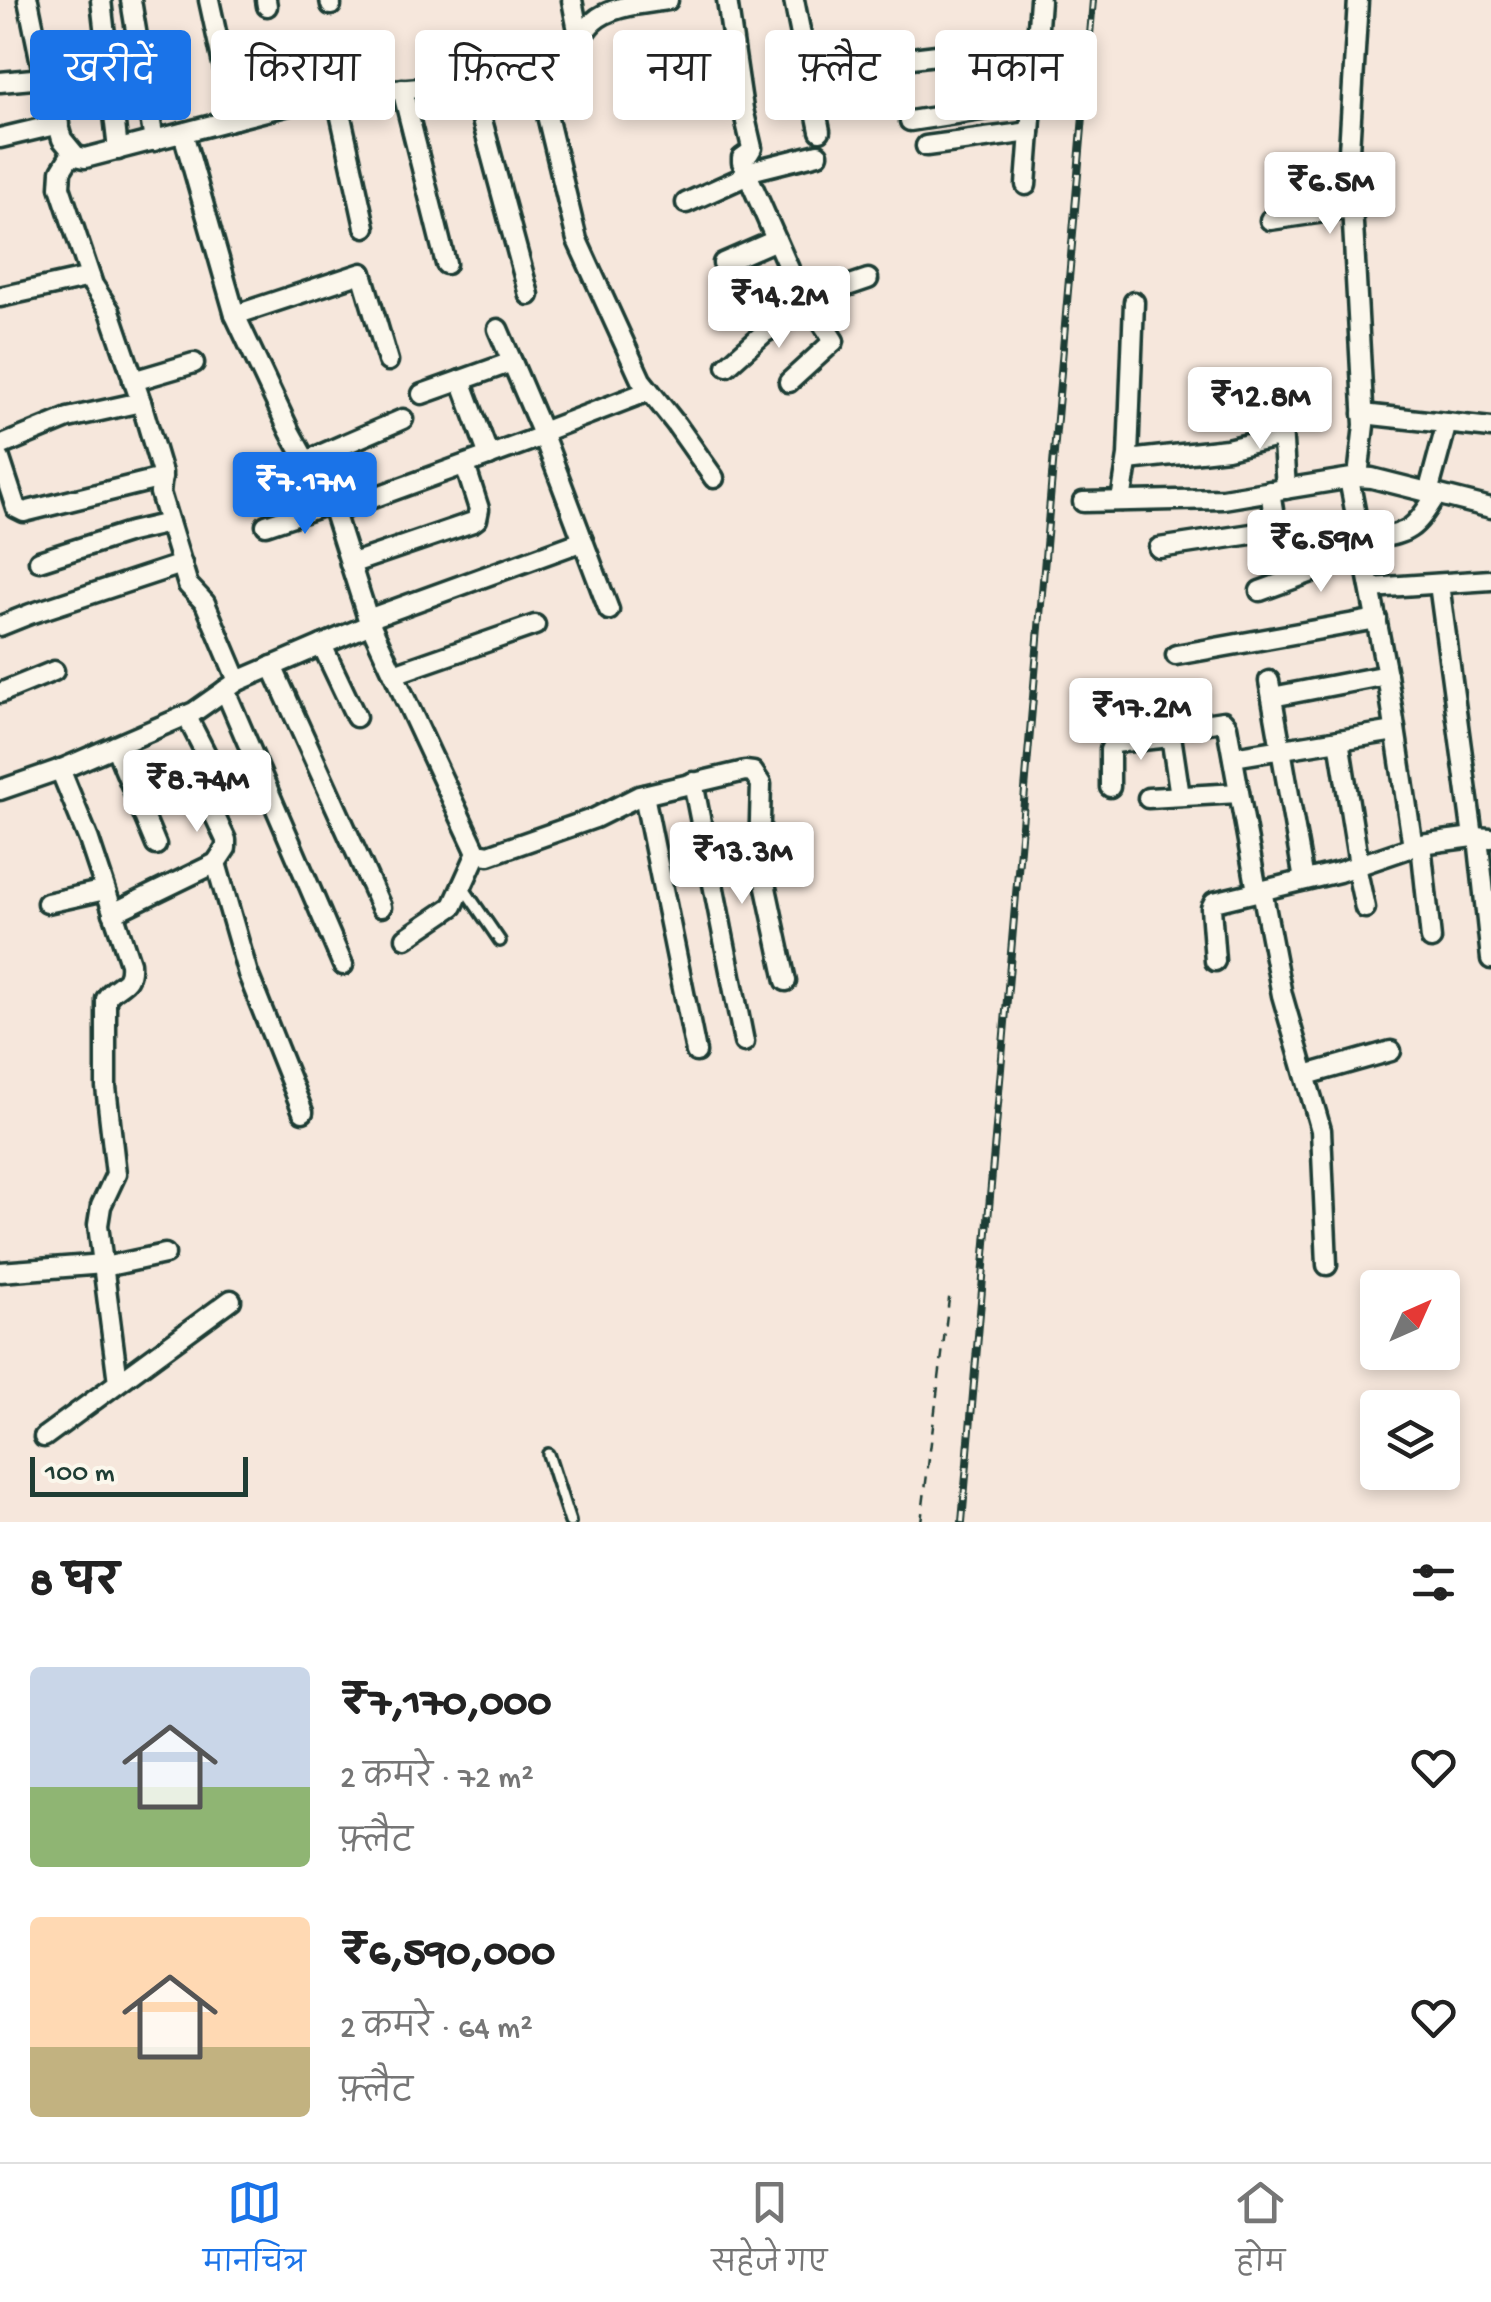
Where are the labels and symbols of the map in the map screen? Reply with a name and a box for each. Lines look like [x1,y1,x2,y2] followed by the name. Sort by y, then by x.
[1260,152,1400,237] pin: ₹6.5M
[698,266,860,351] pin: ₹14.2M
[1179,367,1341,452] pin: ₹12.8M
[224,452,386,537] pin: ₹7.17M
[1240,510,1402,595] pin: ₹6.59M
[1060,678,1222,763] pin: ₹17.2M
[116,750,278,835] pin: ₹8.74M
[661,822,823,907] pin: ₹13.3M
[1360,1270,1460,1370] north arrow
[30,1452,248,1496] scale bar

